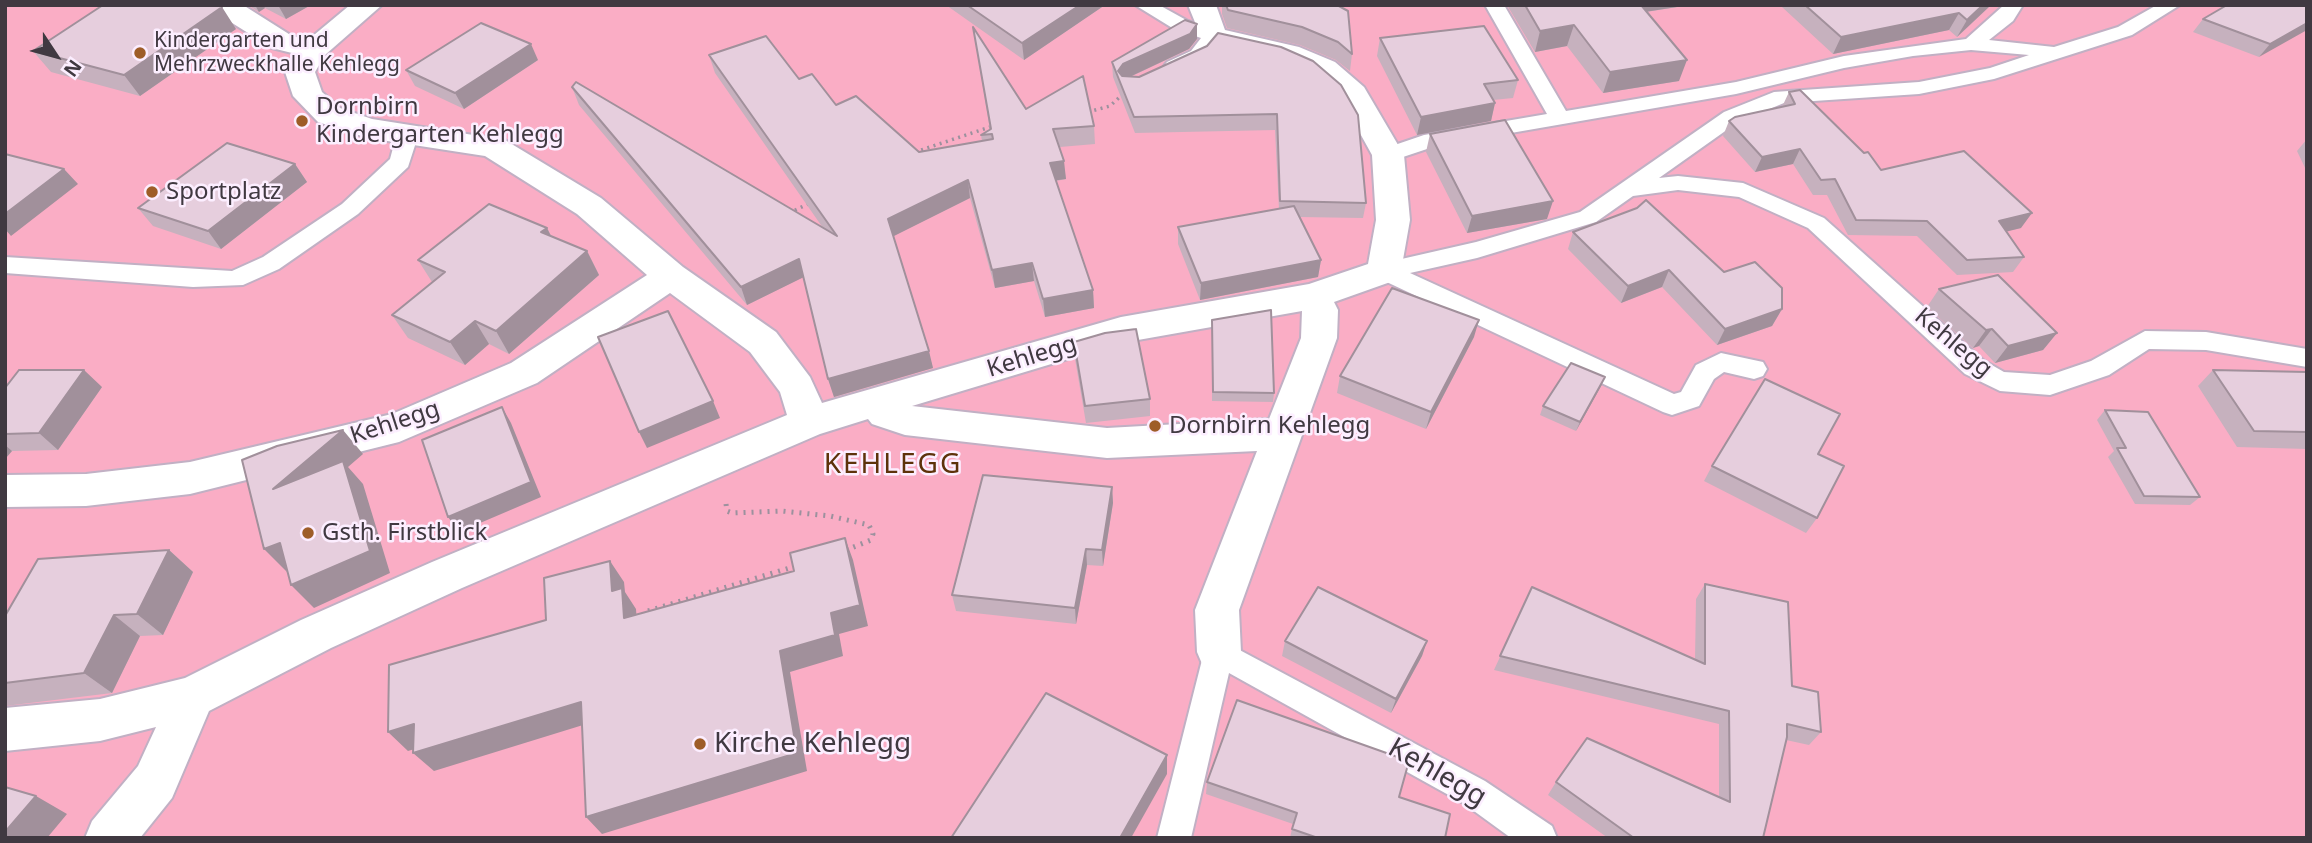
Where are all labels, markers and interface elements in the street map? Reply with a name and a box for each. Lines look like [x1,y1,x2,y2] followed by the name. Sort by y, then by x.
[21,21,91,91] north arrow
[154,28,400,78] place label: Kindergarten und Mehrzweckhalle Kehlegg
[132,45,148,61] marker: Kindergarten und Mehrzweckhalle Kehlegg
[58,54,88,82] text: N
[316,93,564,149] place label: Dornbirn Kindergarten Kehlegg
[294,113,310,129] marker: Dornbirn Kindergarten Kehlegg
[166,178,281,206] place label: Sportplatz
[144,184,160,200] marker: Sportplatz
[1908,302,1998,384] street label: Kehlegg
[984,330,1080,384] street label: Kehlegg
[347,395,443,451] street label: Kehlegg
[1169,412,1370,440] place label: Dornbirn Kehlegg
[1147,418,1163,434] marker: Dornbirn Kehlegg
[825,448,961,482] district label: KEHLEGG
[322,519,487,547] place label: Gsth. Firstblick
[300,525,316,541] marker: Gsth. Firstblick
[714,727,911,761] place label: Kirche Kehlegg
[1382,731,1492,815] street label: Kehlegg
[692,736,708,752] marker: Kirche Kehlegg

